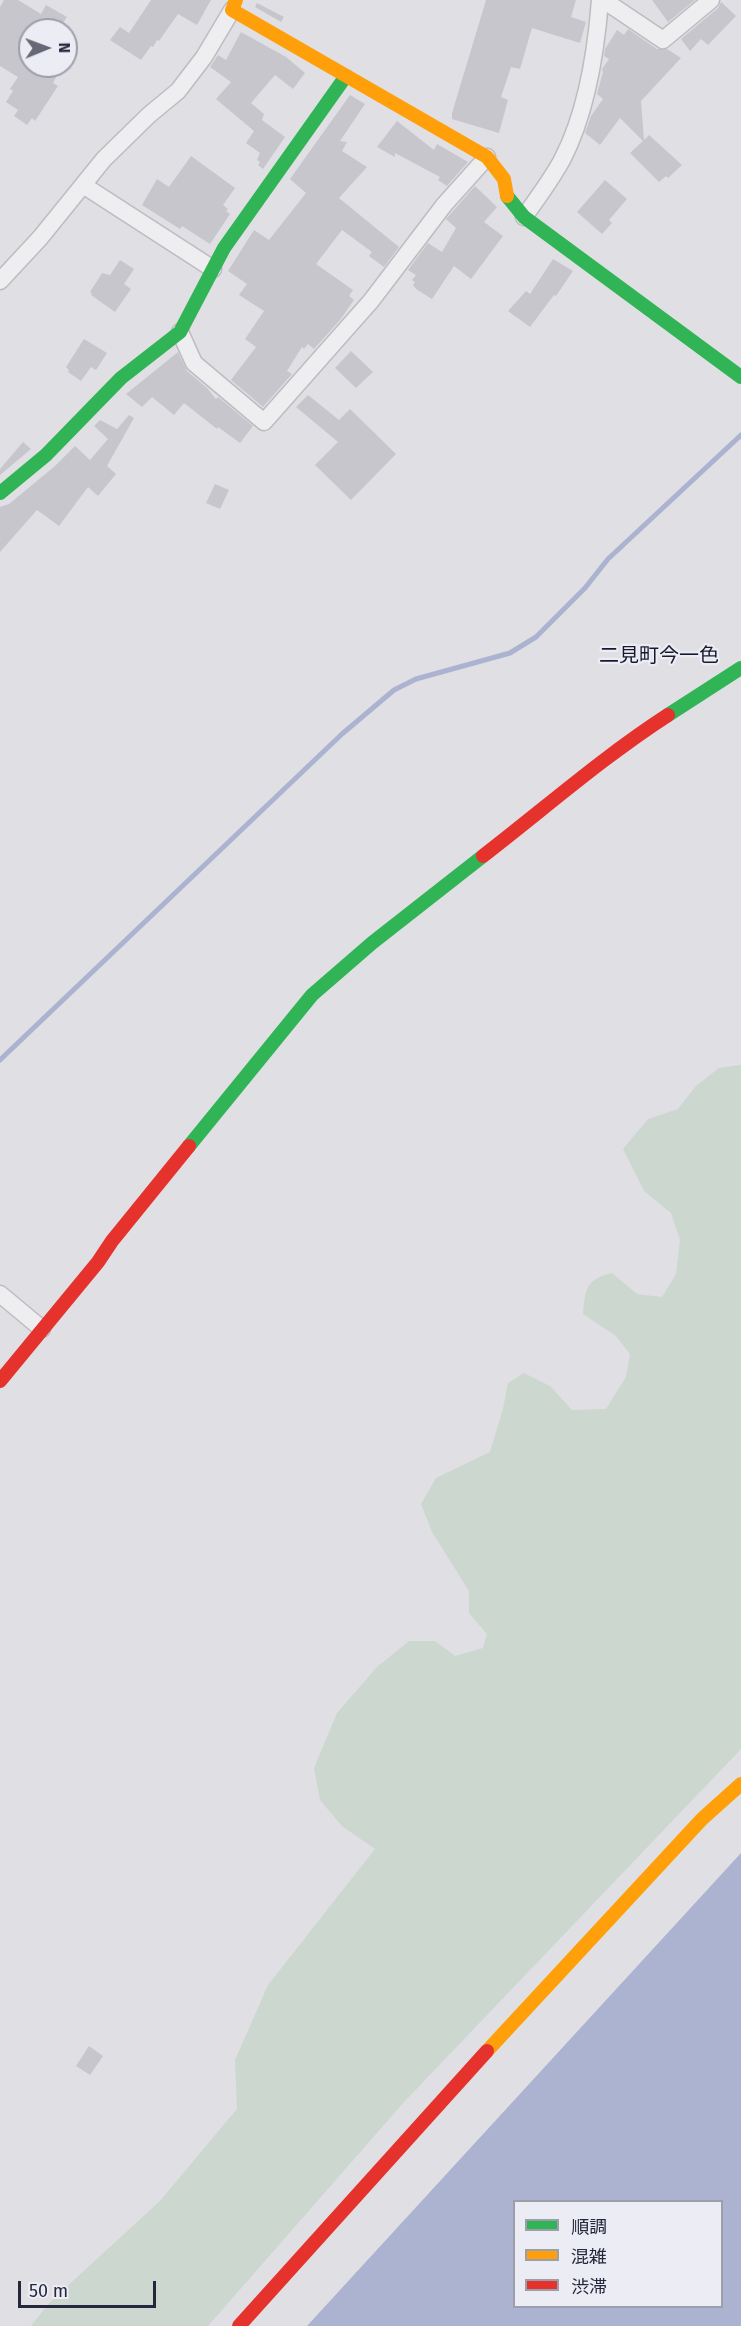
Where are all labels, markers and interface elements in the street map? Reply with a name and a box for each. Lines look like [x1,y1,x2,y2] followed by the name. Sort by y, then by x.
[18,18,78,78] north arrow
[55,42,74,53] text: N
[599,644,719,668] district label: 二見町今一色
[513,2200,723,2308] legend
[571,2216,607,2238] text: 順調
[571,2246,607,2268] text: 混雑
[21,2269,159,2307] scale bar
[571,2276,607,2298] text: 渋滞
[29,2280,68,2302] text: 50 m

